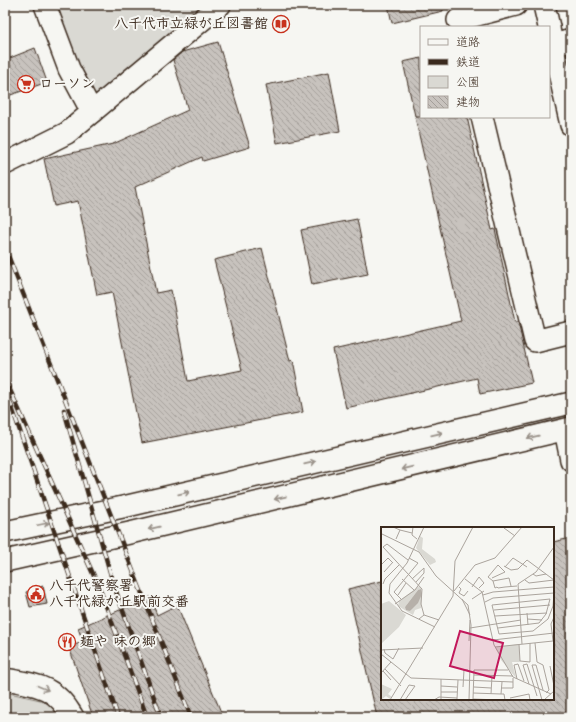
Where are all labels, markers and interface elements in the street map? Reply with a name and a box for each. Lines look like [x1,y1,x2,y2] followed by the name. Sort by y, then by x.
[114,13,268,35] place label: 八千代市立緑が丘図書館
[271,14,291,34] library icon: 八千代市立緑が丘図書館
[420,26,550,118] legend
[456,33,480,52] text: 道路
[456,53,480,72] text: 鉄道
[39,73,95,95] place label: ローソン
[456,73,480,92] text: 公園
[16,74,36,94] supermarket icon: ローソン
[456,93,480,112] text: 建物
[430,429,443,437] one-way arrow
[527,434,540,442] one-way arrow
[304,459,317,467] one-way arrow
[400,464,413,472] one-way arrow
[177,488,190,496] one-way arrow
[274,494,287,502] one-way arrow
[36,519,49,527] one-way arrow
[147,524,160,532] one-way arrow
[381,527,554,700] inset map
[49,575,189,613] place label: 八千代警察署 八千代緑が丘駅前交番
[26,584,46,604] public building icon: 八千代警察署 八千代緑が丘駅前交番
[80,631,155,653] place label: 麺や 味の郷
[57,632,77,652] restaurant icon: 麺や 味の郷
[36,685,48,692] one-way arrow

